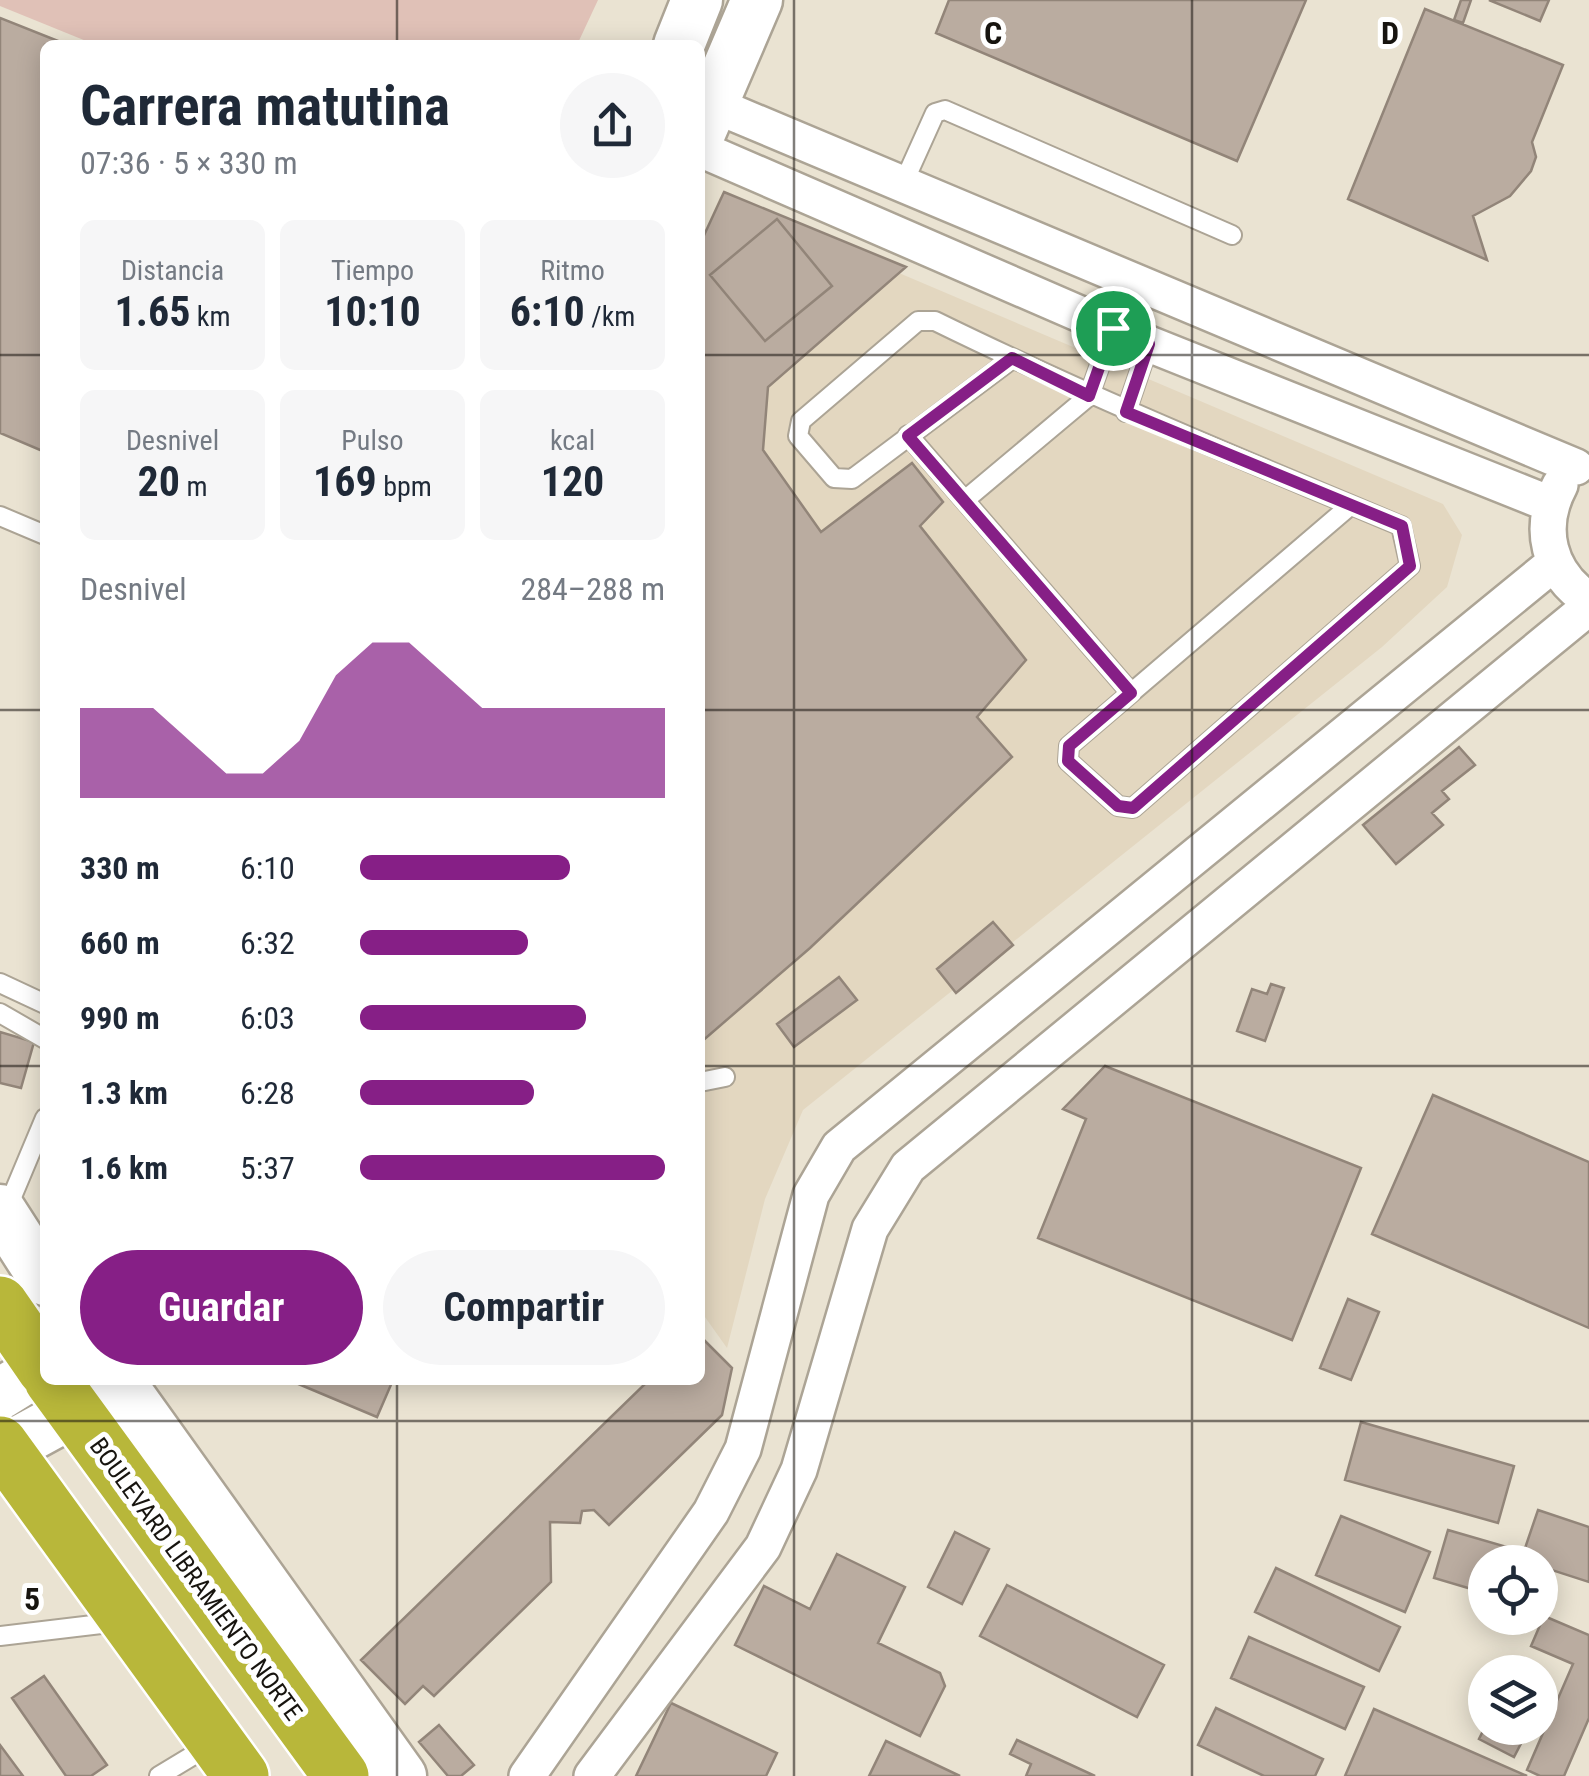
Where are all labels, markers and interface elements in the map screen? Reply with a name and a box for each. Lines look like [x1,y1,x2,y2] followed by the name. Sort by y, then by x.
[984,14,1002,52] text: C
[1381,14,1399,52] text: D
[560,73,665,178] button: share
[80,74,450,138] text: Carrera matutina
[80,144,298,182] text: 07:36 · 5 × 330 m
[121,254,224,287] text: Distancia
[331,254,414,287] text: Tiempo
[540,254,605,287] text: Ritmo
[1071,286,1156,371] pin
[114,287,190,336] text: 1.65
[324,287,421,336] text: 10:10
[510,287,585,336] text: 6:10
[190,300,231,333] text: km
[585,300,635,333] text: /km
[1086,301,1141,356] icon: arrive
[126,424,219,457] text: Desnivel
[341,424,404,457] text: Pulso
[550,424,595,457] text: kcal
[138,457,180,506] text: 20
[313,457,377,506] text: 169
[541,457,604,506] text: 120
[180,470,207,503] text: m
[377,470,432,503] text: bpm
[80,570,187,608] text: Desnivel
[520,570,665,608] text: 284–288 m
[80,849,160,887] text: 330 m
[240,849,295,887] text: 6:10
[80,924,160,962] text: 660 m
[240,924,295,962] text: 6:32
[80,999,160,1037] text: 990 m
[240,999,295,1037] text: 6:03
[80,1074,168,1112] text: 1.3 km
[240,1074,295,1112] text: 6:28
[80,1149,168,1187] text: 1.6 km
[240,1149,295,1187] text: 5:37
[80,1250,363,1365] button: Guardar
[383,1250,665,1365] button: Compartir
[84,1432,308,1726] street label: BOULEVARD LIBRAMIENTO NORTE
[1468,1545,1558,1745] map controls
[1468,1545,1558,1635] button: locate
[24,1580,40,1618] text: 5
[1468,1655,1558,1745] button: layers

